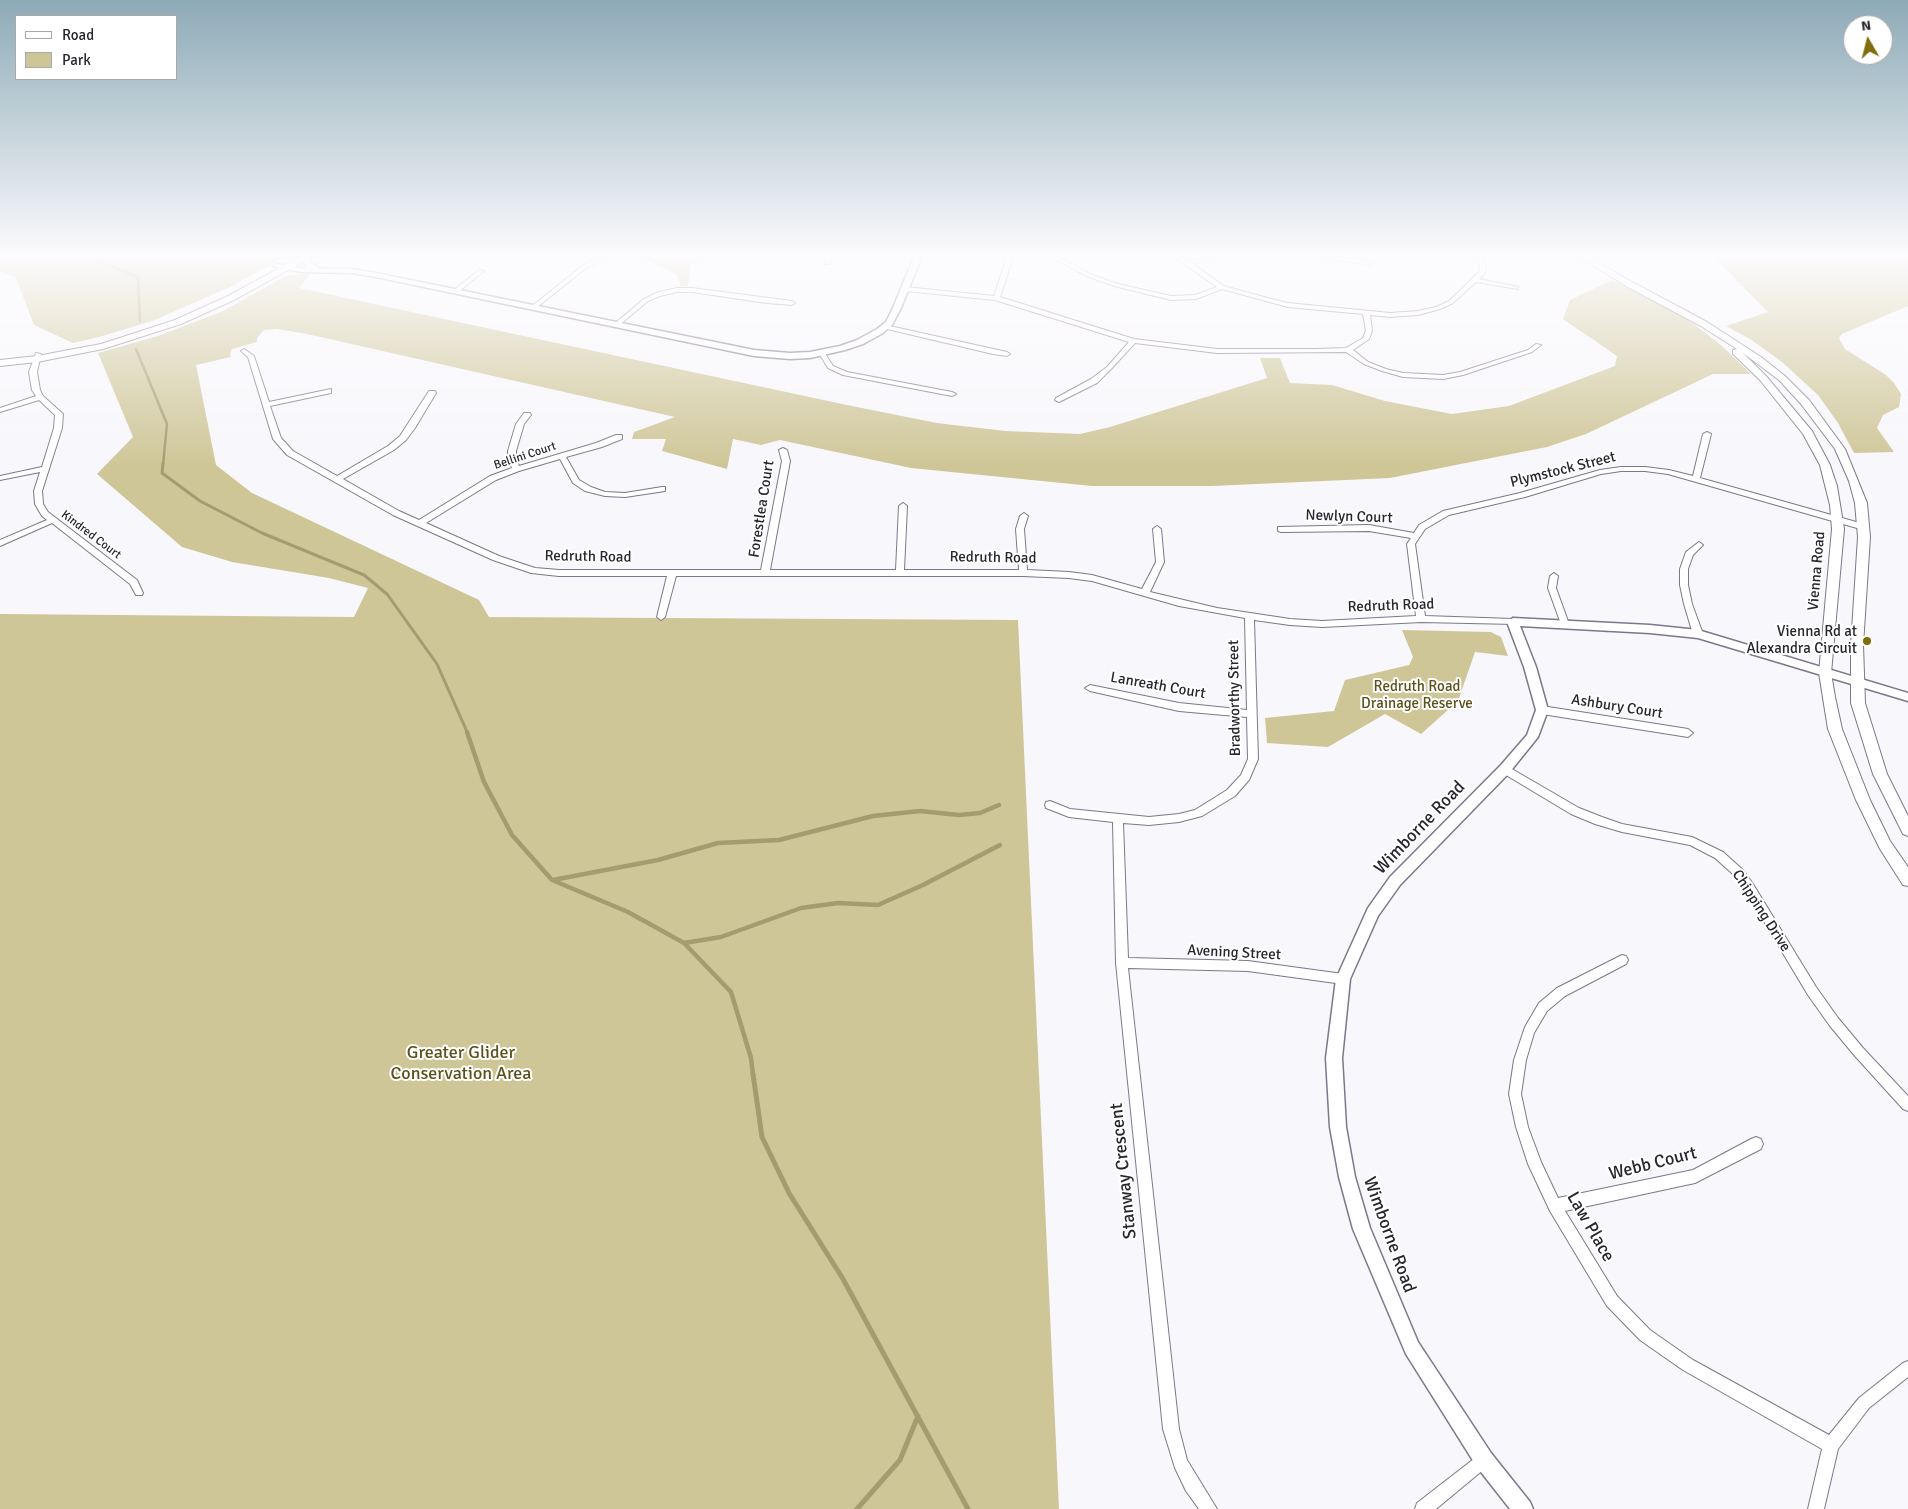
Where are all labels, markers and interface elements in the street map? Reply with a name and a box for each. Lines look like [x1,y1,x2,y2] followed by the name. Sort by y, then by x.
[15,15,178,80] legend
[1843,15,1893,65] north arrow
[1860,17,1872,35] text: N
[62,26,94,44] text: Road
[62,51,91,69] text: Park
[492,439,558,473] street label: Bellini Court
[1508,448,1618,492] street label: Plymstock Street
[745,459,779,559] street label: Forestlea Court
[1305,506,1393,528] street label: Newlyn Court
[58,508,124,562] street label: Kindred Court
[1805,531,1829,611] street label: Vienna Road
[544,547,632,567] street label: Redruth Road
[949,548,1037,568] street label: Redruth Road
[1347,595,1435,617] street label: Redruth Road
[1747,623,1857,658] place label: Vienna Rd at Alexandra Circuit
[1861,635,1873,647] marker: Vienna Rd at Alexandra Circuit
[1225,640,1245,756] street label: Bradworthy Street
[1109,669,1207,703] street label: Lanreath Court
[1361,678,1473,713] park label: Redruth Road Drainage Reserve
[1570,691,1664,723] street label: Ashbury Court
[1370,777,1470,879] street label: Wimborne Road
[1728,867,1794,955] street label: Chipping Drive
[1187,942,1281,964] street label: Avening Street
[391,1042,531,1084] park label: Greater Glider Conservation Area
[1106,1102,1142,1240] street label: Stanway Crescent
[1607,1143,1699,1185] street label: Webb Court
[1358,1174,1420,1296] street label: Wimborne Road
[1561,1188,1619,1266] street label: Law Place

